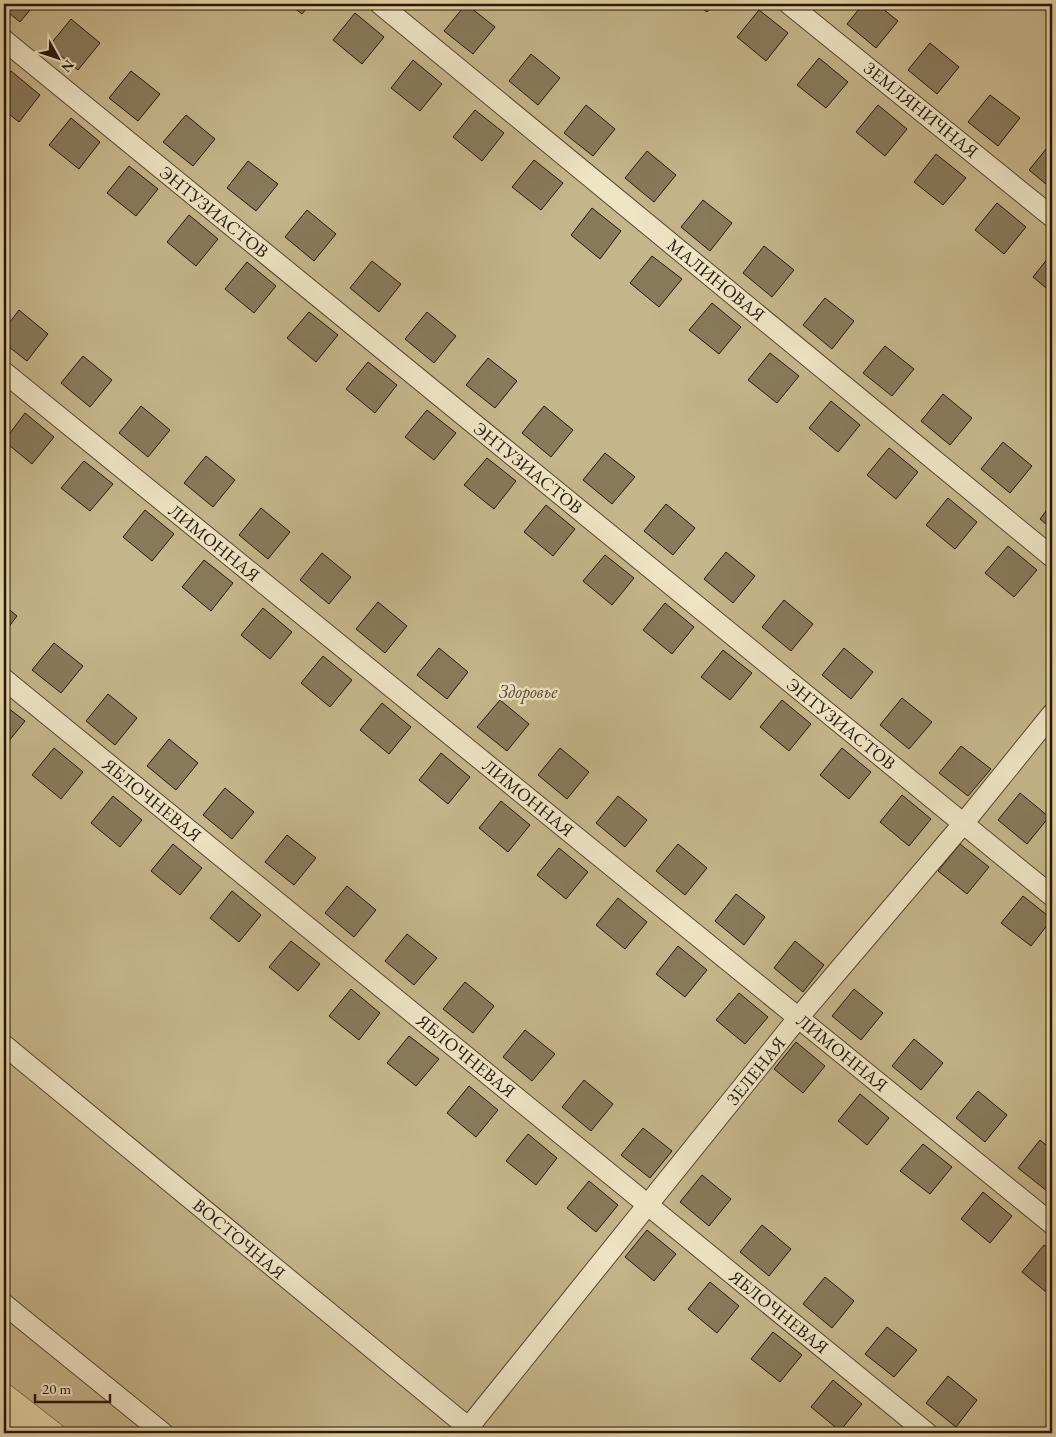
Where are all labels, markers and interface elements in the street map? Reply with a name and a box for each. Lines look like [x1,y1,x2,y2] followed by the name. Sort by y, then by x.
[32,32,82,82] north arrow
[57,56,78,77] text: N
[859,56,983,163] street label: ЗЕМЛЯНИЧНАЯ
[155,161,274,263] street label: ЭНТУЗИАСТОВ
[663,233,770,326] street label: МАЛИНОВАЯ
[469,417,588,519] street label: ЭНТУЗИАСТОВ
[164,499,265,586] street label: ЛИМОННАЯ
[782,673,901,775] street label: ЭНТУЗИАСТОВ
[499,680,558,704] park label: Здоровье
[97,752,207,847] street label: ЯБЛОЧНЕВАЯ
[478,754,579,841] street label: ЛИМОННАЯ
[411,1008,521,1103] street label: ЯБЛОЧНЕВАЯ
[792,1009,893,1096] street label: ЛИМОННАЯ
[721,1032,790,1110] street label: ЗЕЛЕНАЯ
[188,1193,290,1284] street label: ВОСТОЧНАЯ
[724,1264,834,1359] street label: ЯБЛОЧНЕВАЯ
[35,1372,110,1404] scale bar
[42,1379,71,1398] text: 20 m

